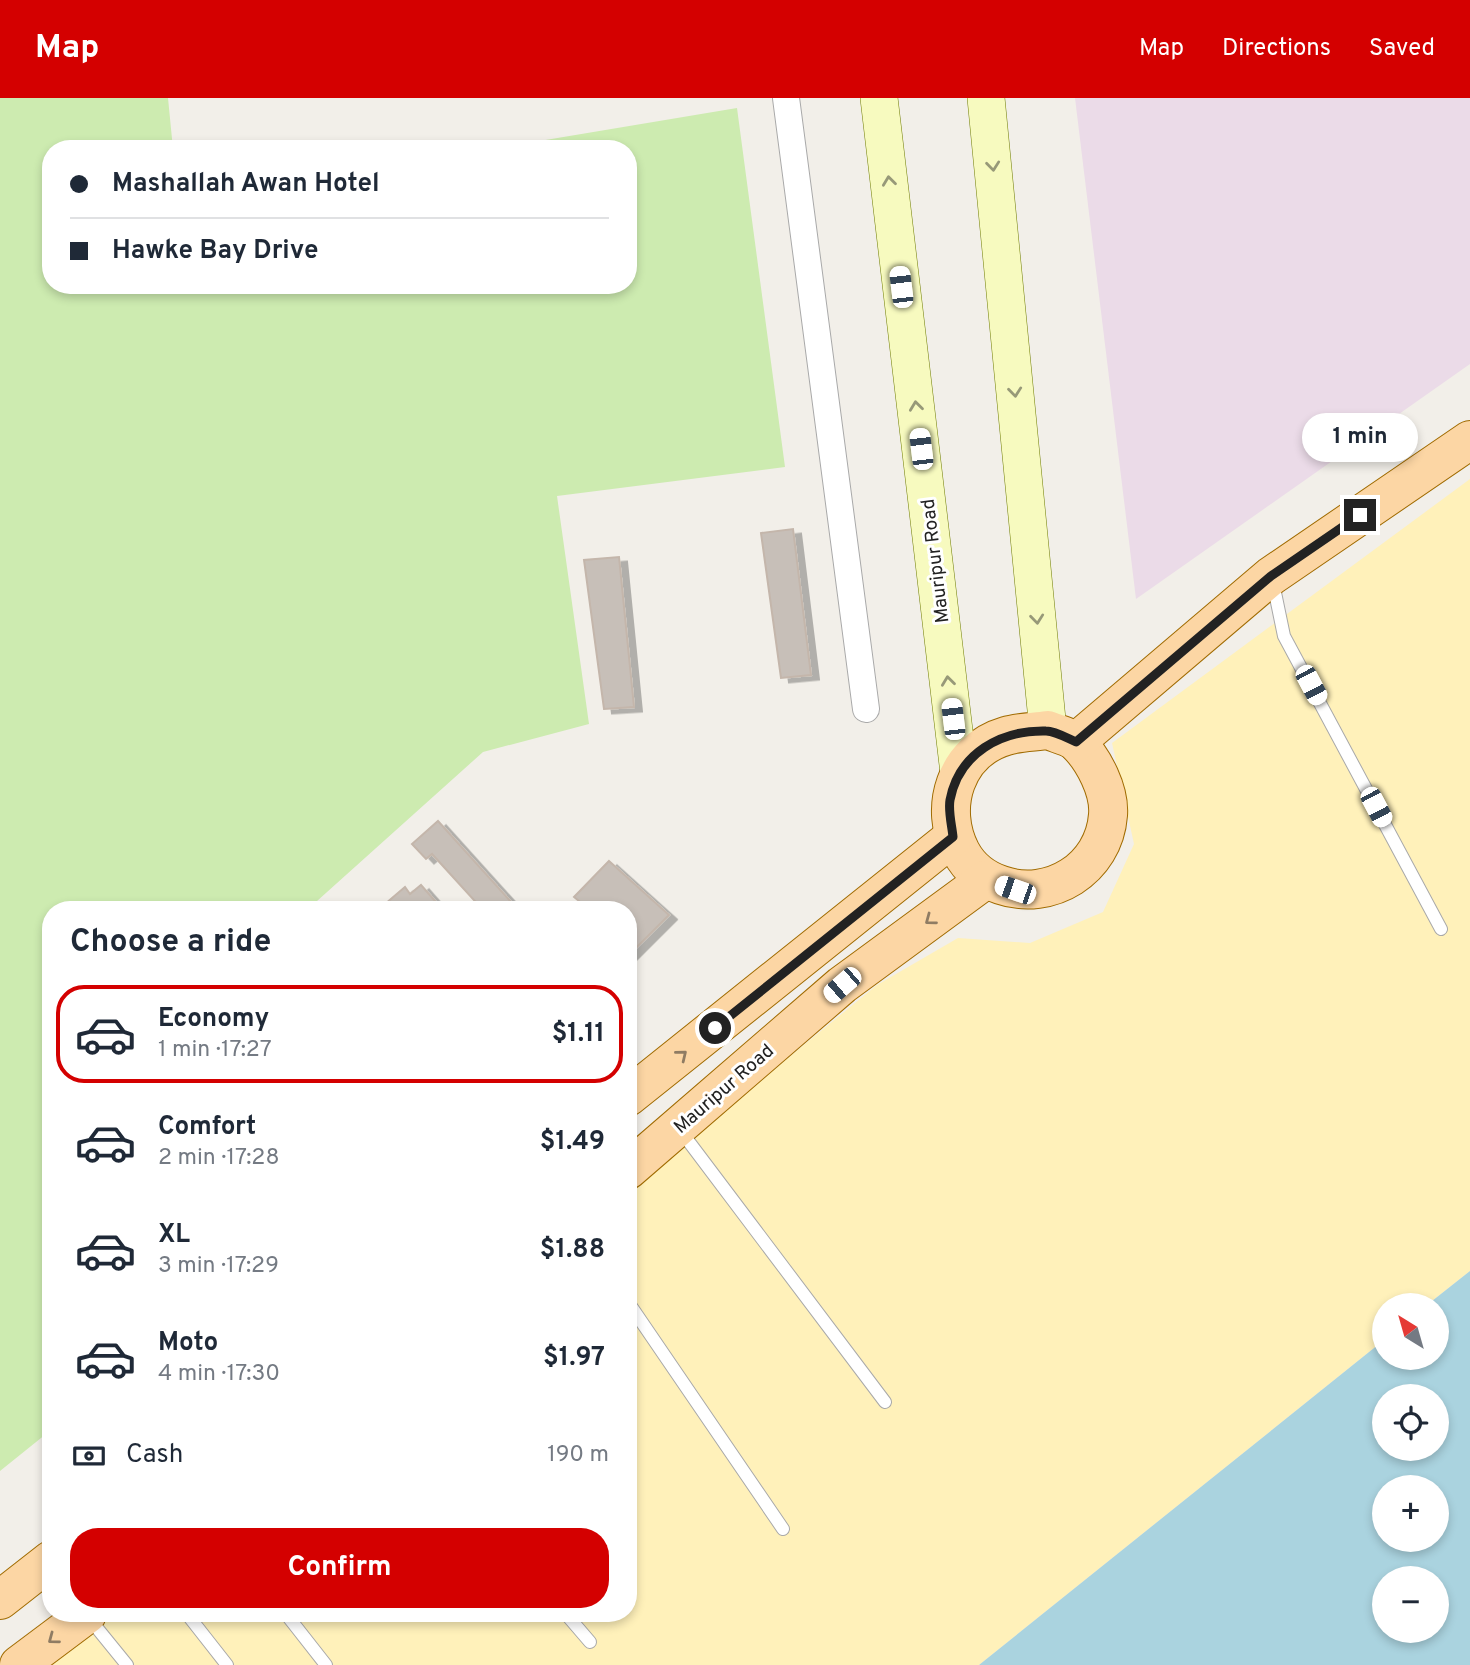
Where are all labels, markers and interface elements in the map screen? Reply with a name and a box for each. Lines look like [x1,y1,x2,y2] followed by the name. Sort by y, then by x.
[35,28,99,70] text: Map
[1139,34,1184,64] text: Map
[1222,34,1331,64] text: Directions
[1369,34,1435,64] text: Saved
[985,161,1000,172] one-way arrow
[112,168,380,201] text: Mashallah Awan Hotel
[881,175,896,186] one-way arrow
[112,235,318,268] text: Hawke Bay Drive
[889,265,914,309] car
[1007,387,1022,398] one-way arrow
[908,401,923,412] one-way arrow
[1302,414,1418,462] callout: 1 min
[1332,423,1388,452] text: 1 min
[909,427,934,471] car
[916,497,956,624] street label: Mauripur Road
[1344,499,1376,531] route end
[1030,613,1045,624] one-way arrow
[1292,662,1331,708] car
[941,675,956,687] one-way arrow
[941,697,966,741] car
[1357,784,1396,830] car
[992,873,1039,907] car
[925,912,938,925] one-way arrow
[70,923,271,963] text: Choose a ride
[820,963,865,1007] car
[74,1003,137,1066] icon: car
[158,1003,269,1036] text: Economy
[699,1012,731,1044] route start
[552,1018,605,1051] text: $1.11
[158,1036,272,1065] text: 1 min · 17:27
[669,1039,779,1140] street label: Mauripur Road
[674,1050,686,1063] one-way arrow
[74,1111,137,1174] icon: car
[158,1111,256,1144] text: Comfort
[540,1126,605,1159] text: $1.49
[158,1144,279,1173] text: 2 min · 17:28
[74,1219,137,1282] icon: car
[158,1219,190,1252] text: XL
[540,1234,605,1267] text: $1.88
[158,1252,279,1281] text: 3 min · 17:29
[1372,1293,1449,1370] north arrow
[1372,1293,1449,1643] map controls
[74,1327,137,1390] icon: car
[158,1327,218,1360] text: Moto
[543,1342,605,1375] text: $1.97
[158,1360,280,1389] text: 4 min · 17:30
[1372,1384,1449,1461] button: locate
[70,1437,108,1475] icon: cash
[126,1439,183,1472] text: Cash
[547,1441,609,1470] text: 190 m
[1372,1475,1449,1552] button: +
[70,1528,609,1608] button: Confirm
[1372,1566,1449,1643] button: −
[48,1631,61,1644] one-way arrow

